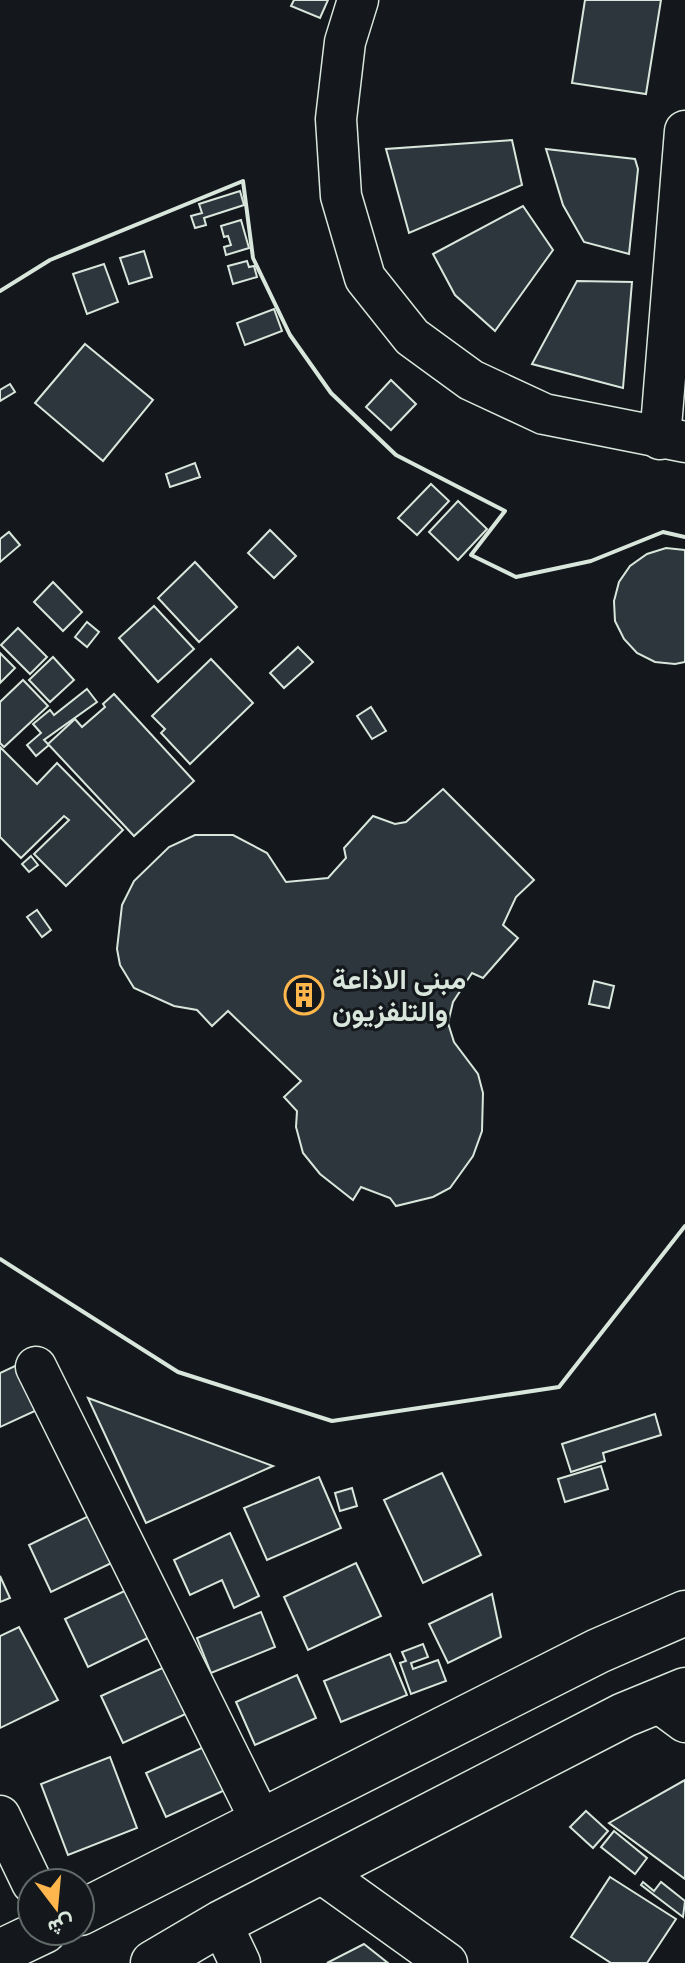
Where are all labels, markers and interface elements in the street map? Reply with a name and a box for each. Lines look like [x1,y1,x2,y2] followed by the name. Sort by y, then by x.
[332,962,466,1029] place label: مبنى الاذاعة والتلفزيون
[283,974,325,1016] building icon: مبنى الاذاعة والتلفزيون
[16,1867,96,1947] north arrow
[45,1909,78,1942] text: ش

